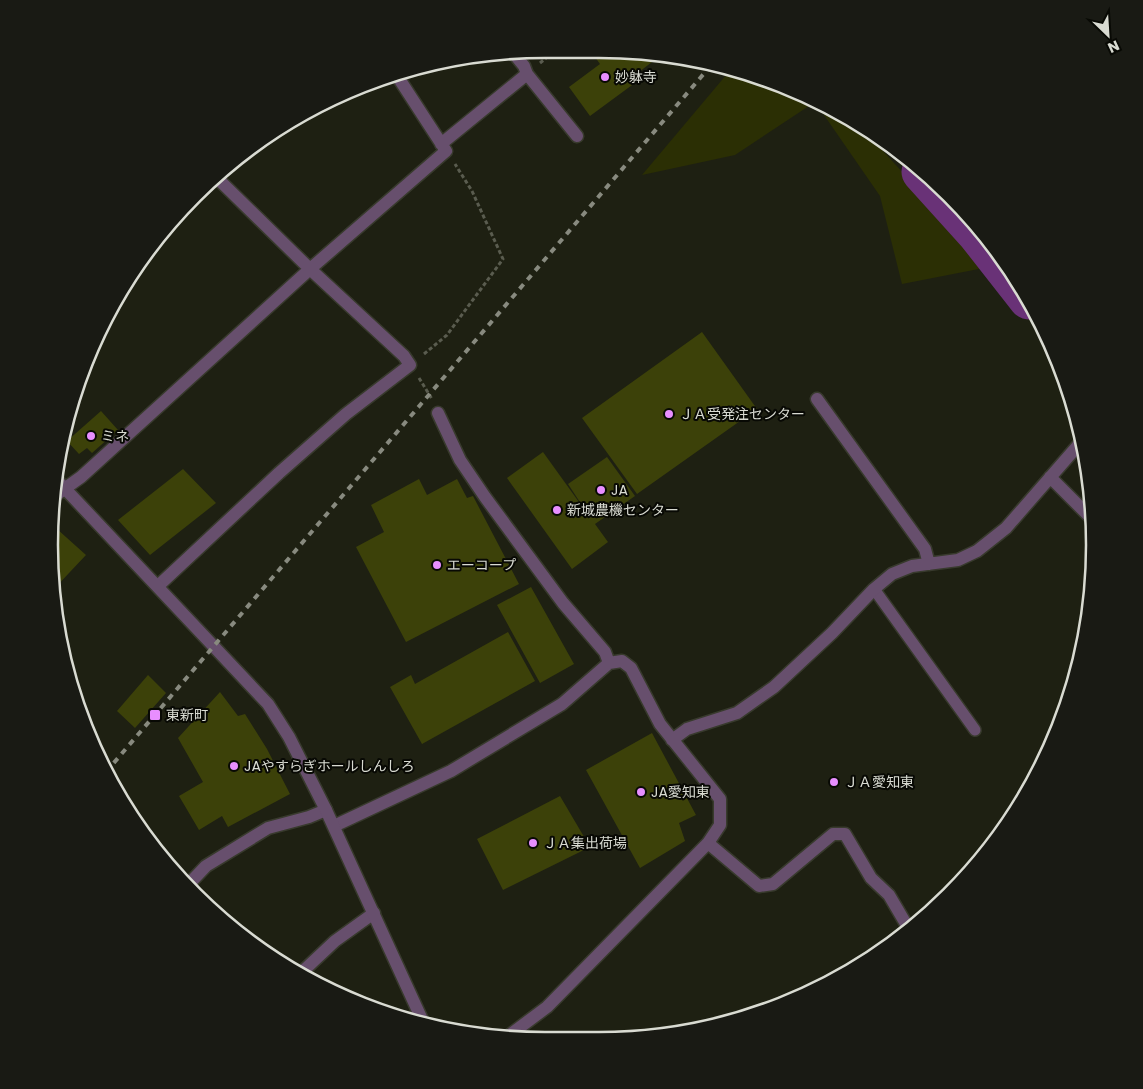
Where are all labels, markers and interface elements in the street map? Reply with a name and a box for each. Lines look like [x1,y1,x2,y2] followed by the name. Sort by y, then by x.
[1083,10,1133,60] north arrow
[1104,35,1122,58] text: N
[615,67,657,87] place label: 妙躰寺
[599,71,611,83] marker: 妙躰寺
[679,404,805,424] place label: ＪＡ受発注センター
[663,408,675,420] marker: ＪＡ受発注センター
[101,426,129,446] place label: ミネ
[85,430,97,442] marker: ミネ
[611,480,628,500] place label: JA
[595,484,607,496] marker: JA
[567,500,679,520] place label: 新城農機センター
[551,504,563,516] marker: 新城農機センター
[447,555,516,575] place label: エーコープ
[431,559,443,571] marker: エーコープ
[166,705,208,725] place label: 東新町
[148,708,162,722] marker: 東新町
[244,756,415,776] place label: JAやすらぎホールしんしろ
[228,760,240,772] marker: JAやすらぎホールしんしろ
[844,772,914,792] place label: ＪＡ愛知東
[828,776,840,788] marker: ＪＡ愛知東
[651,782,710,802] place label: JA愛知東
[635,786,647,798] marker: JA愛知東
[543,833,627,853] place label: ＪＡ集出荷場
[527,837,539,849] marker: ＪＡ集出荷場

